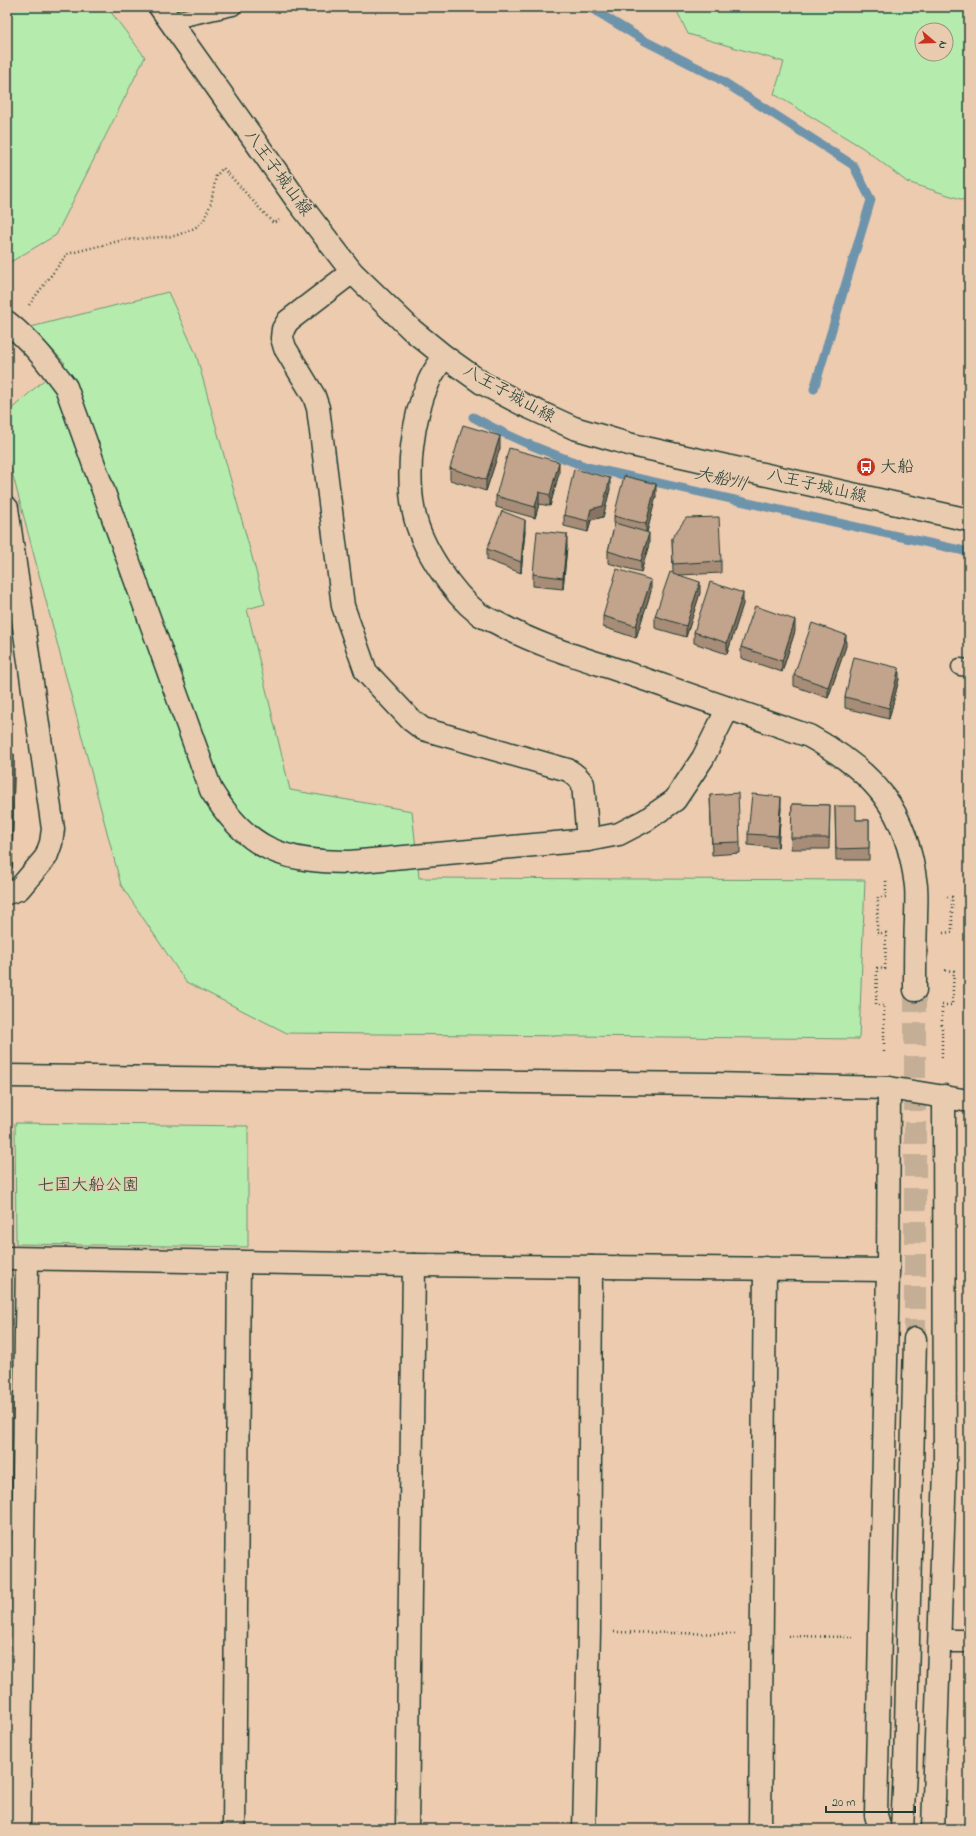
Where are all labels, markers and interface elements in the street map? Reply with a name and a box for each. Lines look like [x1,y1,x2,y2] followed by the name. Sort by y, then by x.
[914,22,954,62] north arrow
[934,39,951,51] text: N
[238,124,318,222] street label: 八王子城山線
[458,358,560,430] street label: 八王子城山線
[880,455,914,480] place label: 大船
[855,456,877,478] bus stop icon: 大船
[692,461,750,499] water label: 大船川
[764,462,870,510] street label: 八王子城山線
[37,1173,139,1198] park label: 七国大船公園
[826,1788,915,1814] scale bar
[832,1794,855,1812] text: 20 m

